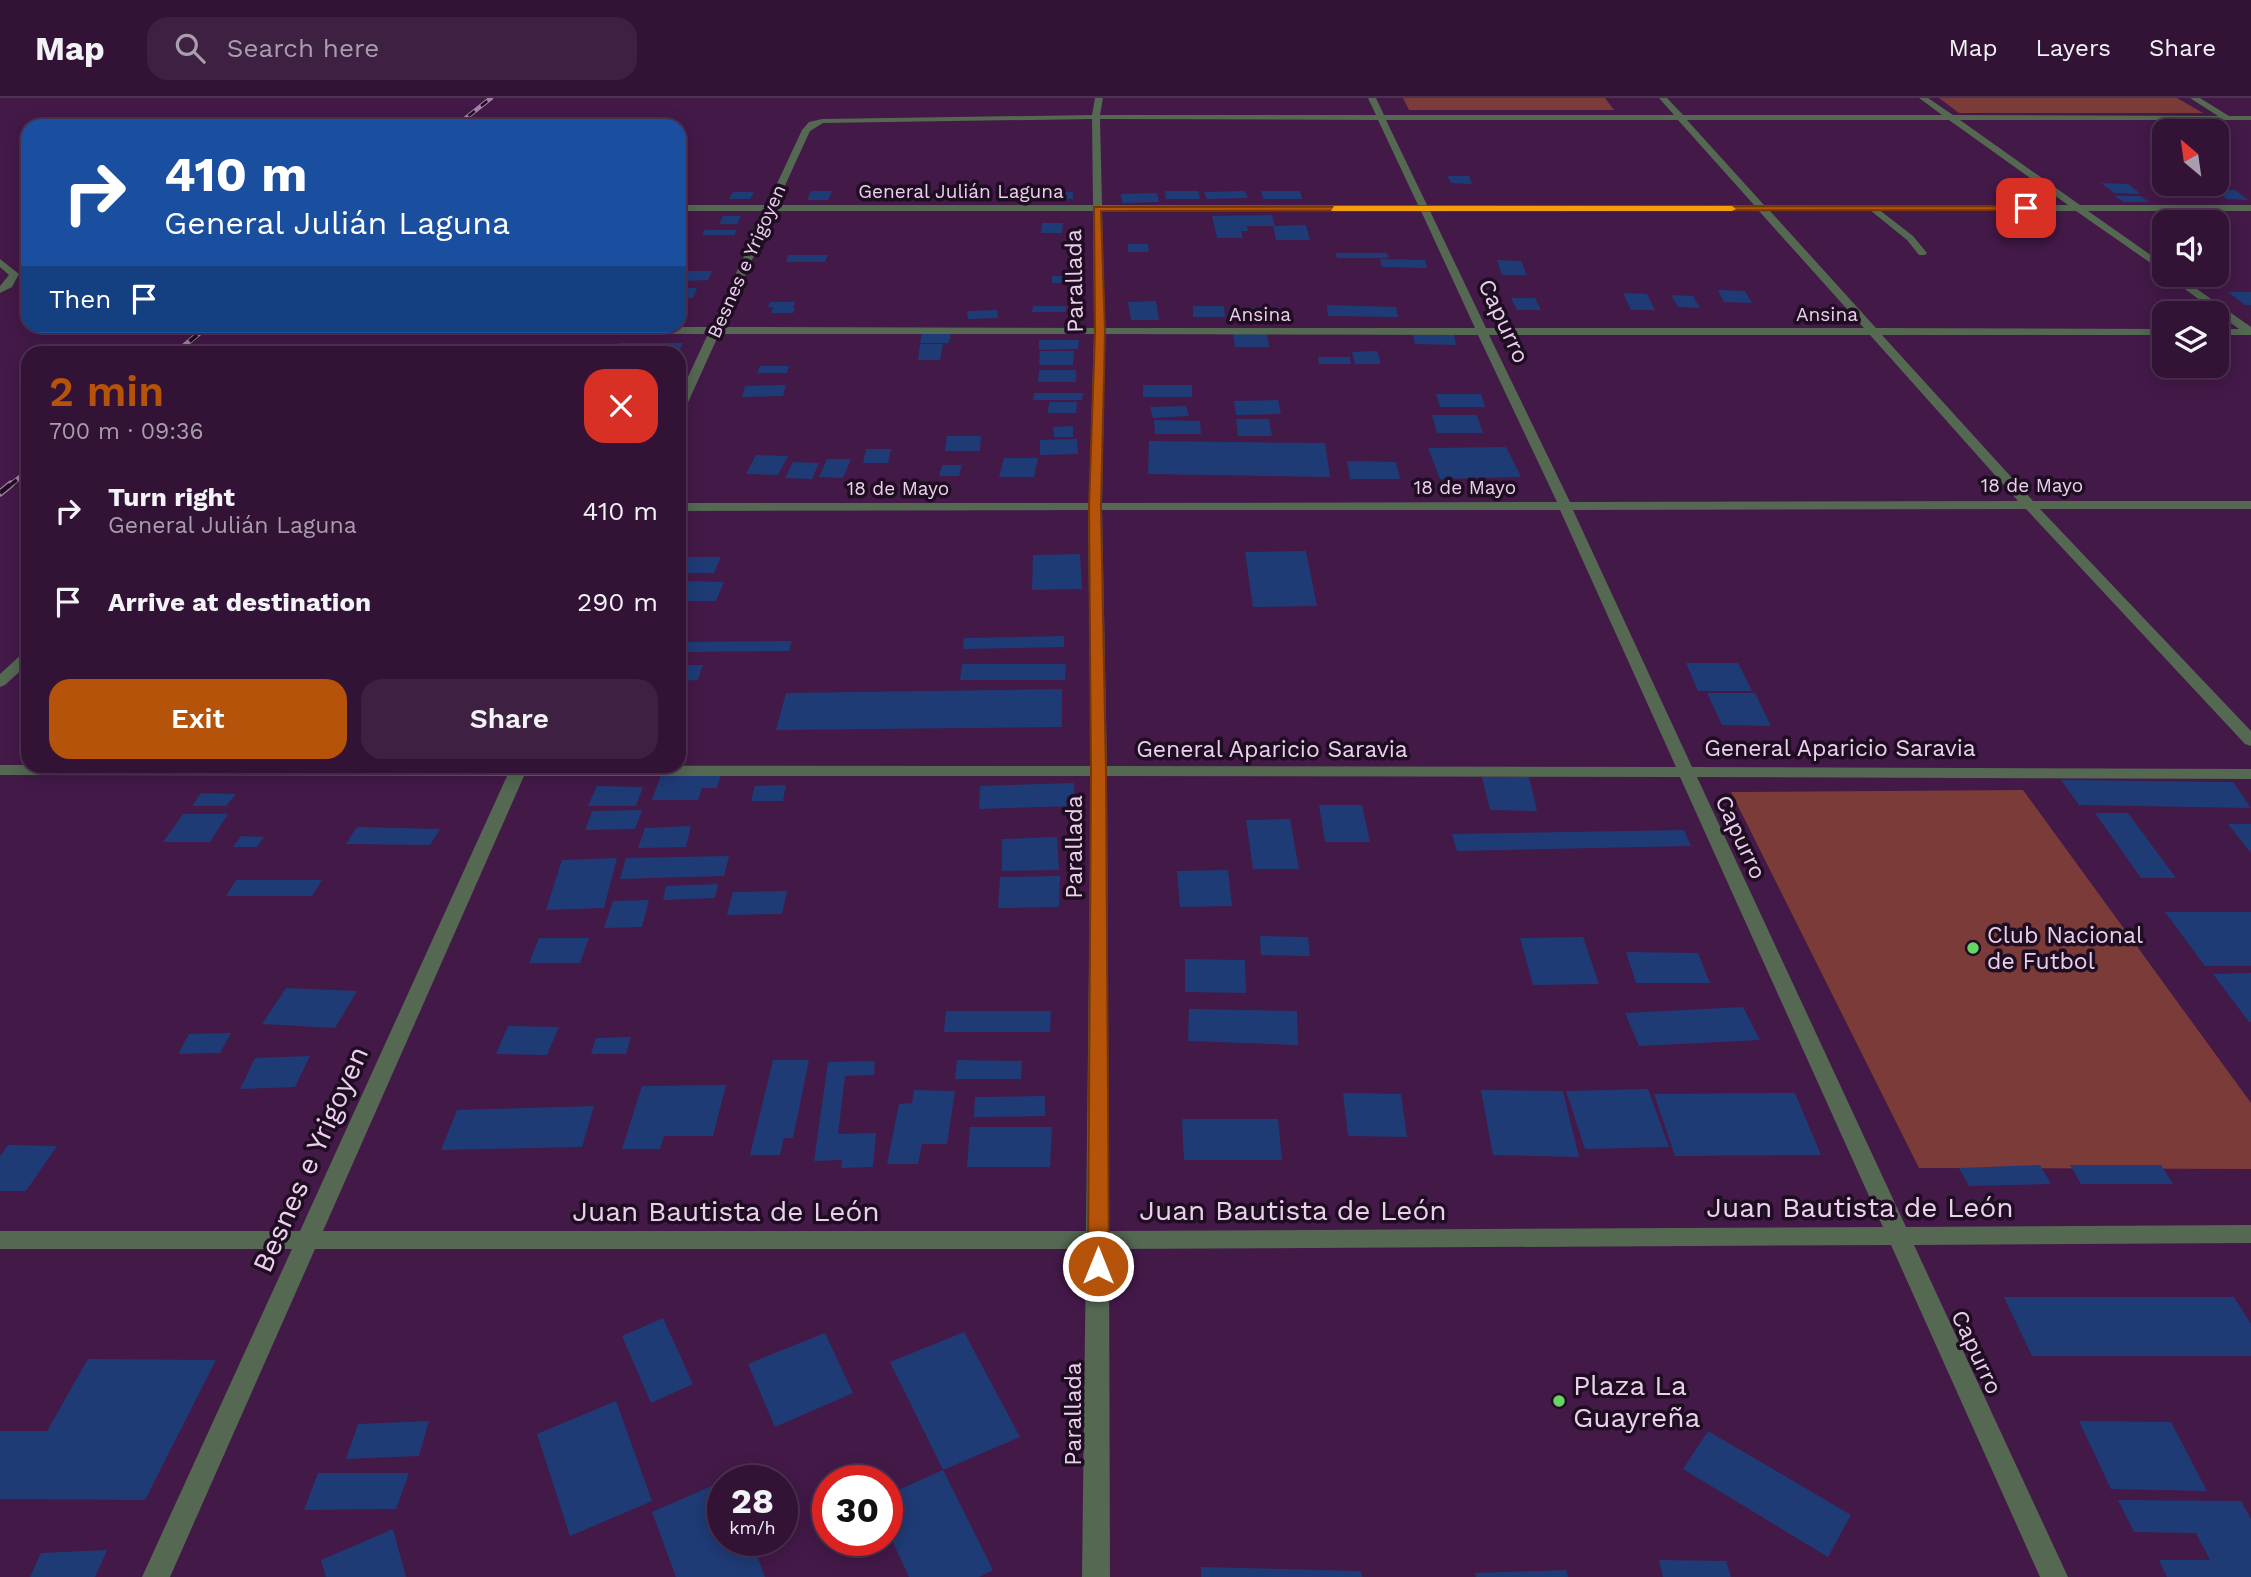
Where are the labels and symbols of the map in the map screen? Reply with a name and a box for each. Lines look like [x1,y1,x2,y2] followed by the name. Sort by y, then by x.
[2152,119,2230,196] north arrow
[1996,178,2056,238] pin
[858,180,1064,203] street label: General Julián Laguna
[702,181,791,342] street label: Besnes e Yrigoyen
[1060,229,1089,333] street label: Parallada
[1472,275,1535,368] street label: Capurro
[1229,303,1291,326] street label: Ansina
[1796,303,1858,326] street label: Ansina
[1981,474,2083,497] street label: 18 de Mayo
[1414,476,1516,499] street label: 18 de Mayo
[847,477,949,500] street label: 18 de Mayo
[1704,735,1976,762] street label: General Aparicio Saravia
[1136,736,1408,763] street label: General Aparicio Saravia
[1709,791,1772,884] street label: Capurro
[1061,795,1088,899] street label: Parallada
[1987,922,2143,975] place label: Club Nacional de Futbol
[1965,940,1981,956] marker: Club Nacional de Futbol
[246,1041,375,1277] street label: Besnes e Yrigoyen
[1706,1191,2014,1224] street label: Juan Bautista de León
[1139,1194,1447,1227] street label: Juan Bautista de León
[572,1195,880,1228] street label: Juan Bautista de León
[1061,1229,1135,1303] position arrow
[1945,1306,2008,1399] street label: Capurro
[1060,1362,1087,1466] street label: Parallada
[1573,1369,1700,1434] place label: Plaza La Guayreña
[1551,1393,1567,1409] marker: Plaza La Guayreña
[812,1465,903,1556] speed limit sign: 30

